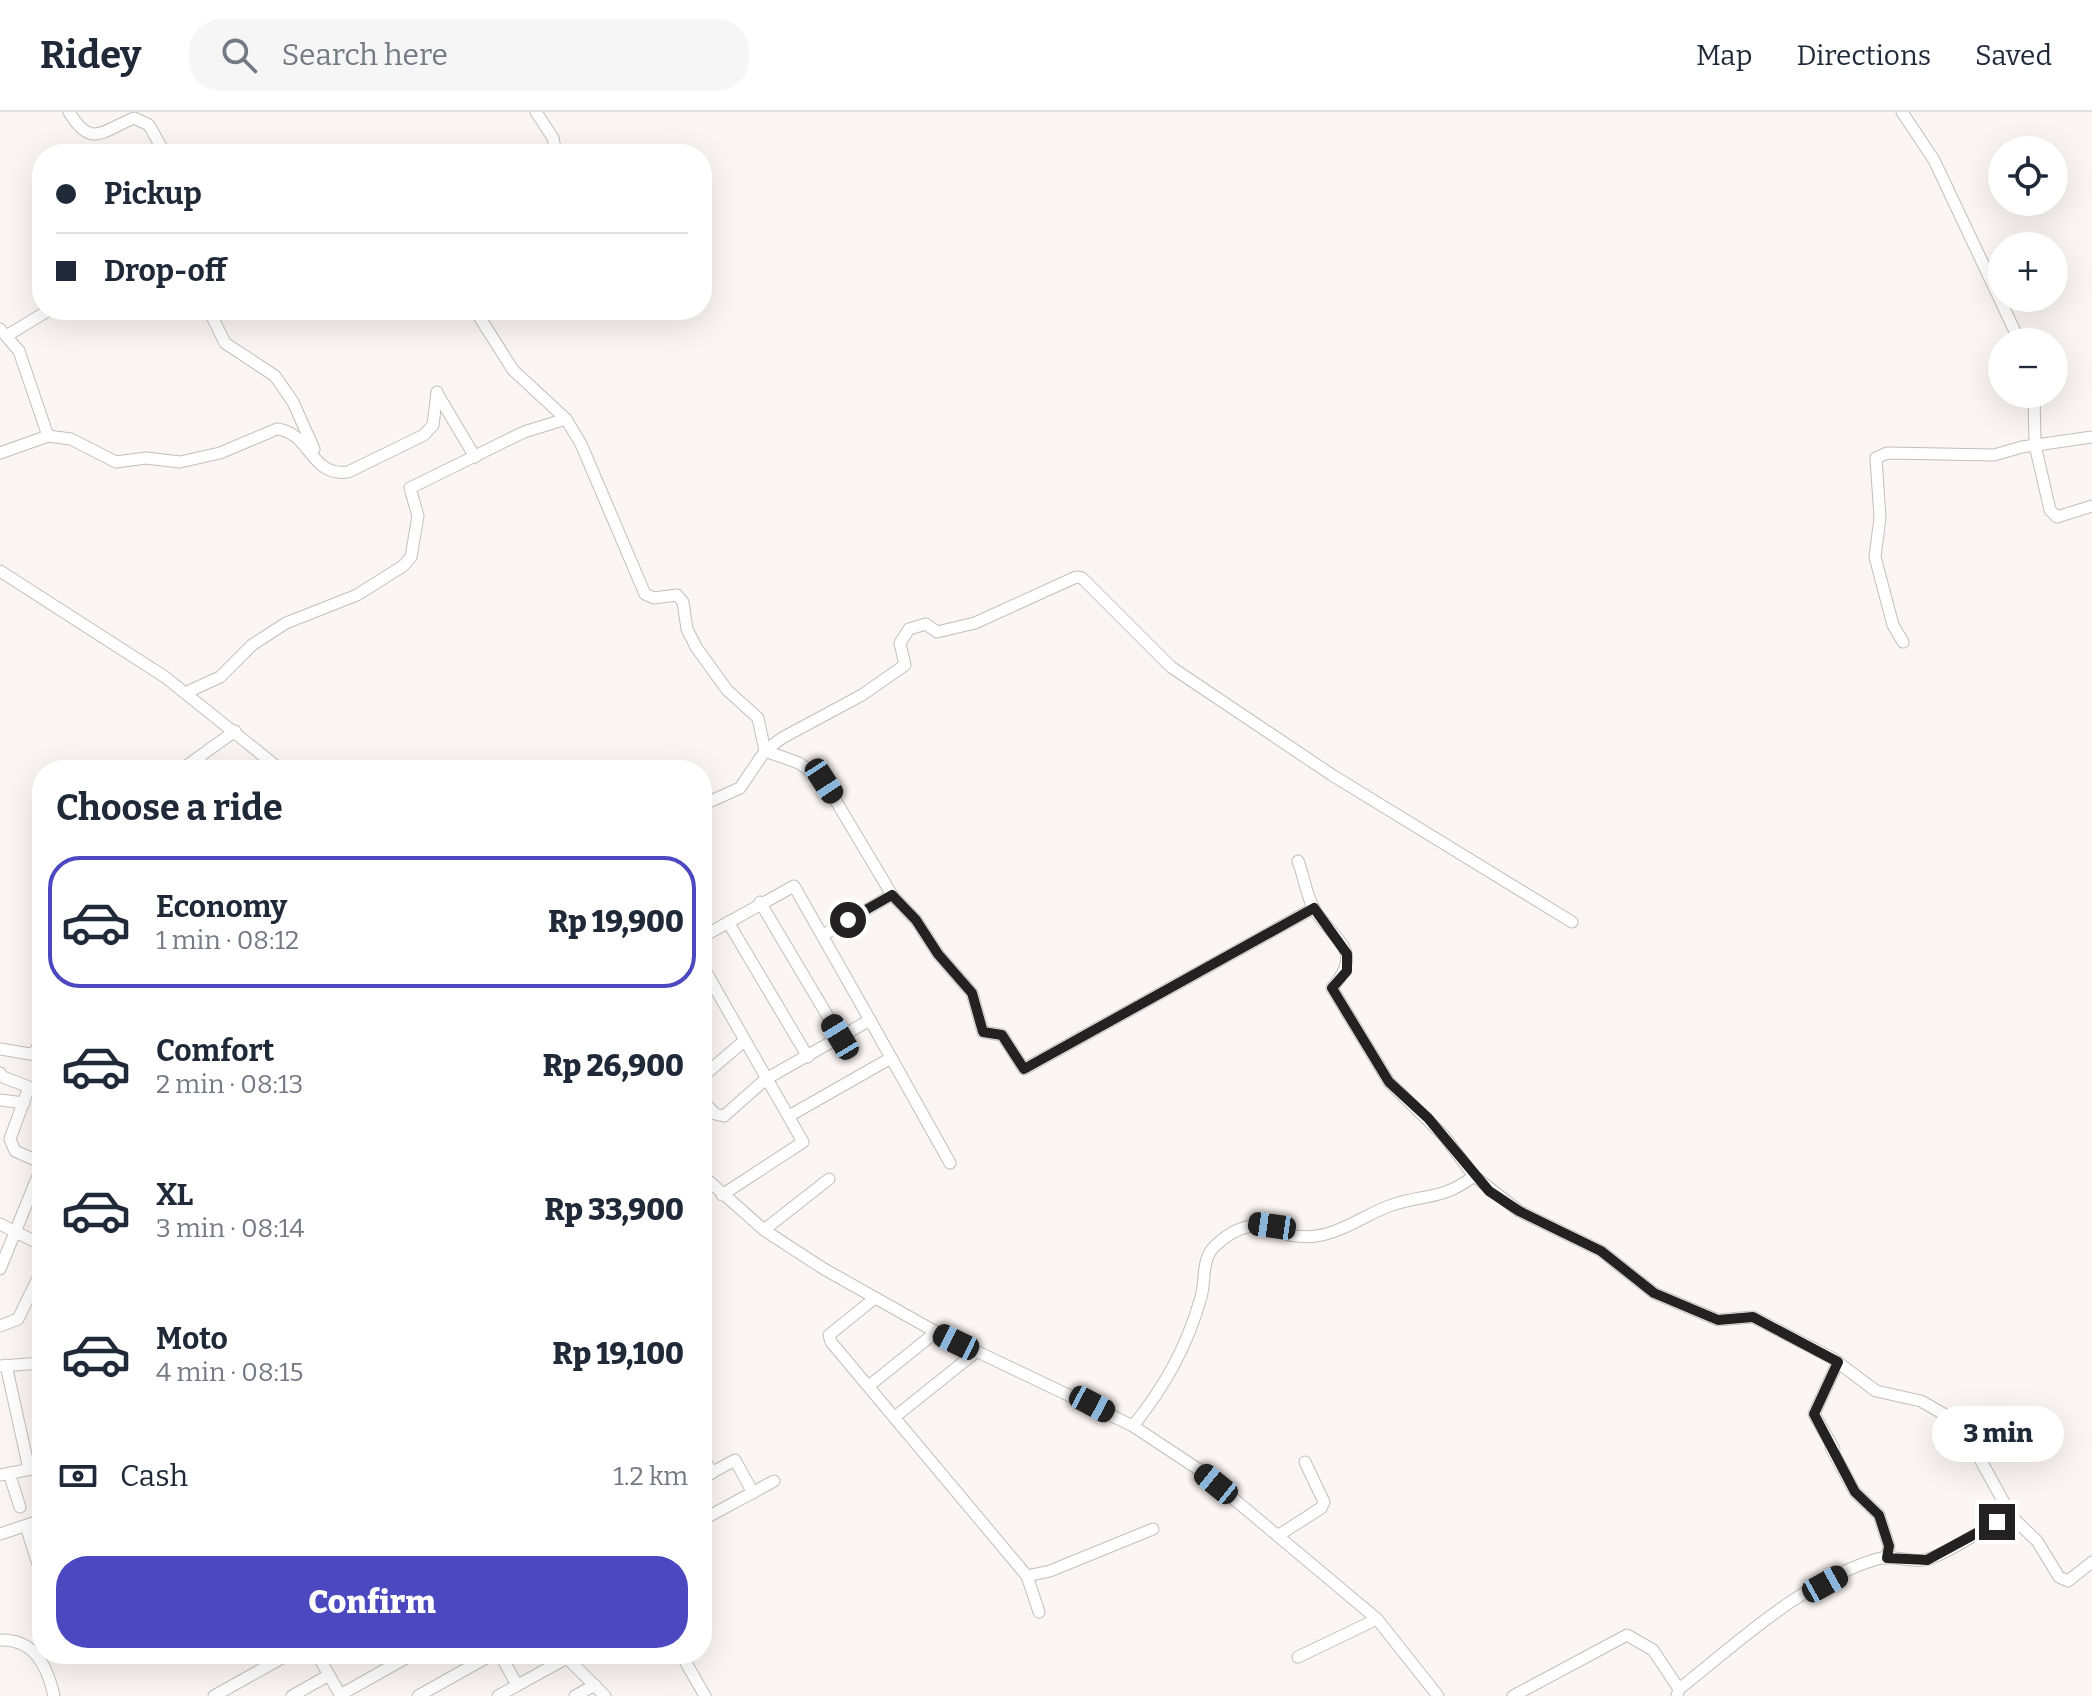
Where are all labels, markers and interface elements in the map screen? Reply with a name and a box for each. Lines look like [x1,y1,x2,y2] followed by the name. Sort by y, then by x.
[189,19,749,91] search box
[40,32,141,78] text: Ridey
[217,33,261,77] icon: search
[281,37,448,73] text: Search here
[1696,39,1752,72] text: Map
[1796,39,1931,72] text: Directions
[1975,39,2052,72] text: Saved
[1988,136,2068,408] map controls
[1988,136,2068,216] button: locate
[104,176,202,212] text: Pickup
[1988,232,2068,312] button: +
[104,253,226,289] text: Drop-off
[1988,328,2068,408] button: −
[801,754,847,808] car
[56,786,283,830] text: Choose a ride
[60,886,132,958] icon: car
[156,889,287,925] text: Economy
[830,902,866,938] route start
[548,904,684,940] text: Rp 19,900
[156,925,299,956] text: 1 min · 08:12
[817,1010,863,1064] car
[60,1030,132,1102] icon: car
[156,1033,274,1069] text: Comfort
[543,1048,684,1084] text: Rp 26,900
[156,1069,303,1100] text: 2 min · 08:13
[60,1174,132,1246] icon: car
[156,1177,193,1213] text: XL
[544,1192,684,1228] text: Rp 33,900
[1247,1211,1297,1241] car
[156,1213,304,1244] text: 3 min · 08:14
[60,1318,132,1390] icon: car
[156,1321,228,1357] text: Moto
[929,1321,983,1363] car
[553,1336,684,1372] text: Rp 19,100
[156,1357,304,1388] text: 4 min · 08:15
[1065,1382,1119,1426] car
[1931,1406,2063,1462] callout: 3 min
[1963,1418,2033,1449] text: 3 min
[56,1454,100,1498] icon: cash
[120,1458,188,1494] text: Cash
[1190,1460,1242,1508] car
[613,1461,688,1492] text: 1.2 km
[1979,1504,2015,1540] route end
[56,1556,688,1648] button: Confirm
[1798,1562,1852,1606] car

